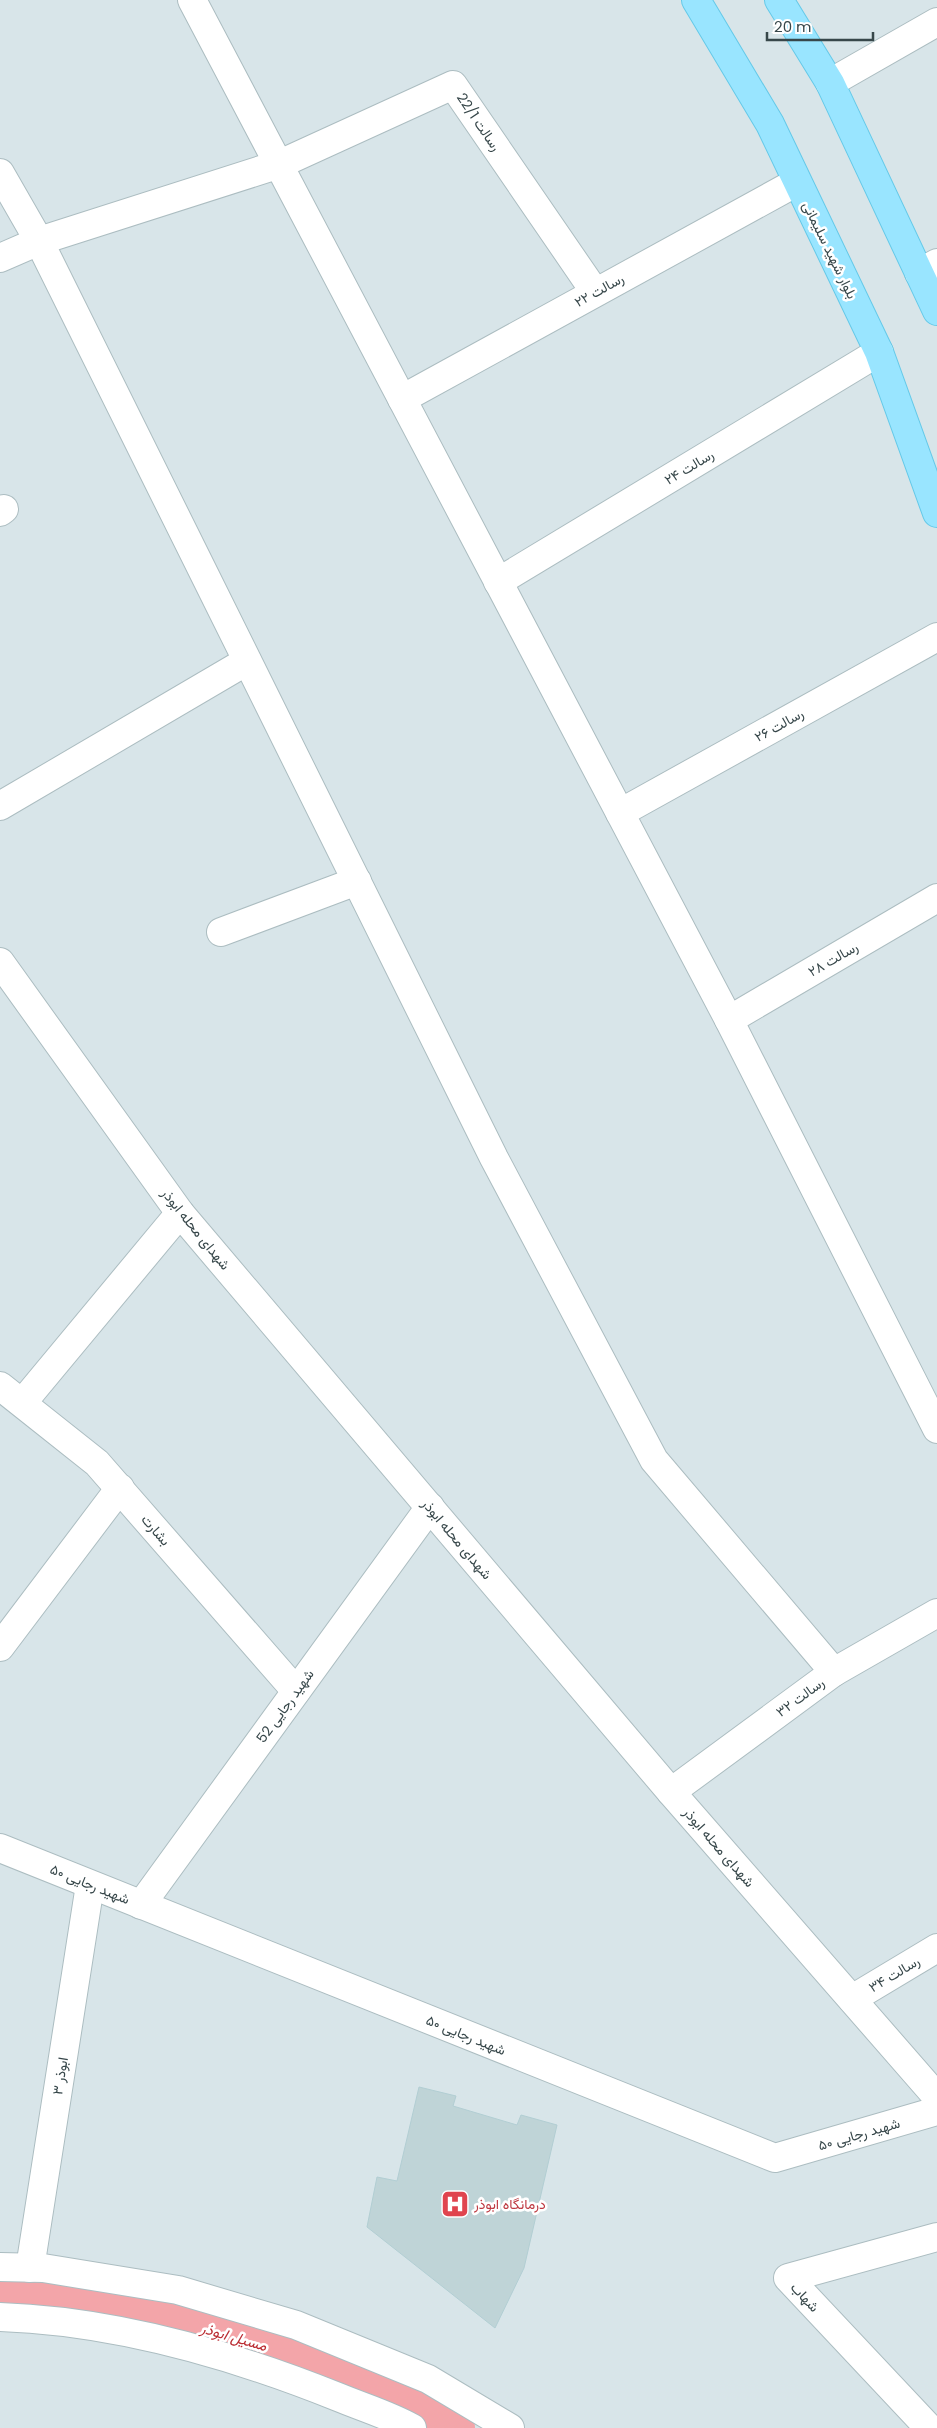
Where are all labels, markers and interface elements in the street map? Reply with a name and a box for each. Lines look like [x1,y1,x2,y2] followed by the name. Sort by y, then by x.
[767,10,873,42] scale bar
[774,16,812,37] text: 20 m
[452,89,506,155] street label: رسالت 22/1
[798,198,862,302] street label: بلوار شهید سلیمانی
[571,268,628,312] street label: رسالت ۲۲
[660,444,718,490] street label: رسالت ۲۴
[751,703,807,747] street label: رسالت ۲۶
[804,937,862,981] street label: رسالت ۲۸
[156,1183,235,1274] street label: شهدای محله ابوذر
[417,1494,497,1584] street label: شهدای محله ابوذر
[137,1510,175,1550] street label: بشارت
[251,1665,319,1747] street label: شهید رجایی 52
[772,1672,829,1721] street label: رسالت ۳۲
[678,1802,759,1891] street label: شهدای محله ابوذر
[47,1859,133,1909] street label: شهید رجایی ۵۰
[865,1951,924,1997] street label: رسالت ۳۴
[423,2010,509,2060] street label: شهید رجایی ۵۰
[47,2056,73,2096] street label: ابوذر ۳
[816,2113,902,2155] street label: شهید رجایی ۵۰
[440,2189,470,2219] hospital icon: درمانگاه ابوذر
[473,2194,546,2214] place label: درمانگاه ابوذر
[786,2278,824,2316] street label: شهاب
[198,2317,271,2356] water label: مسیل ابوذر

